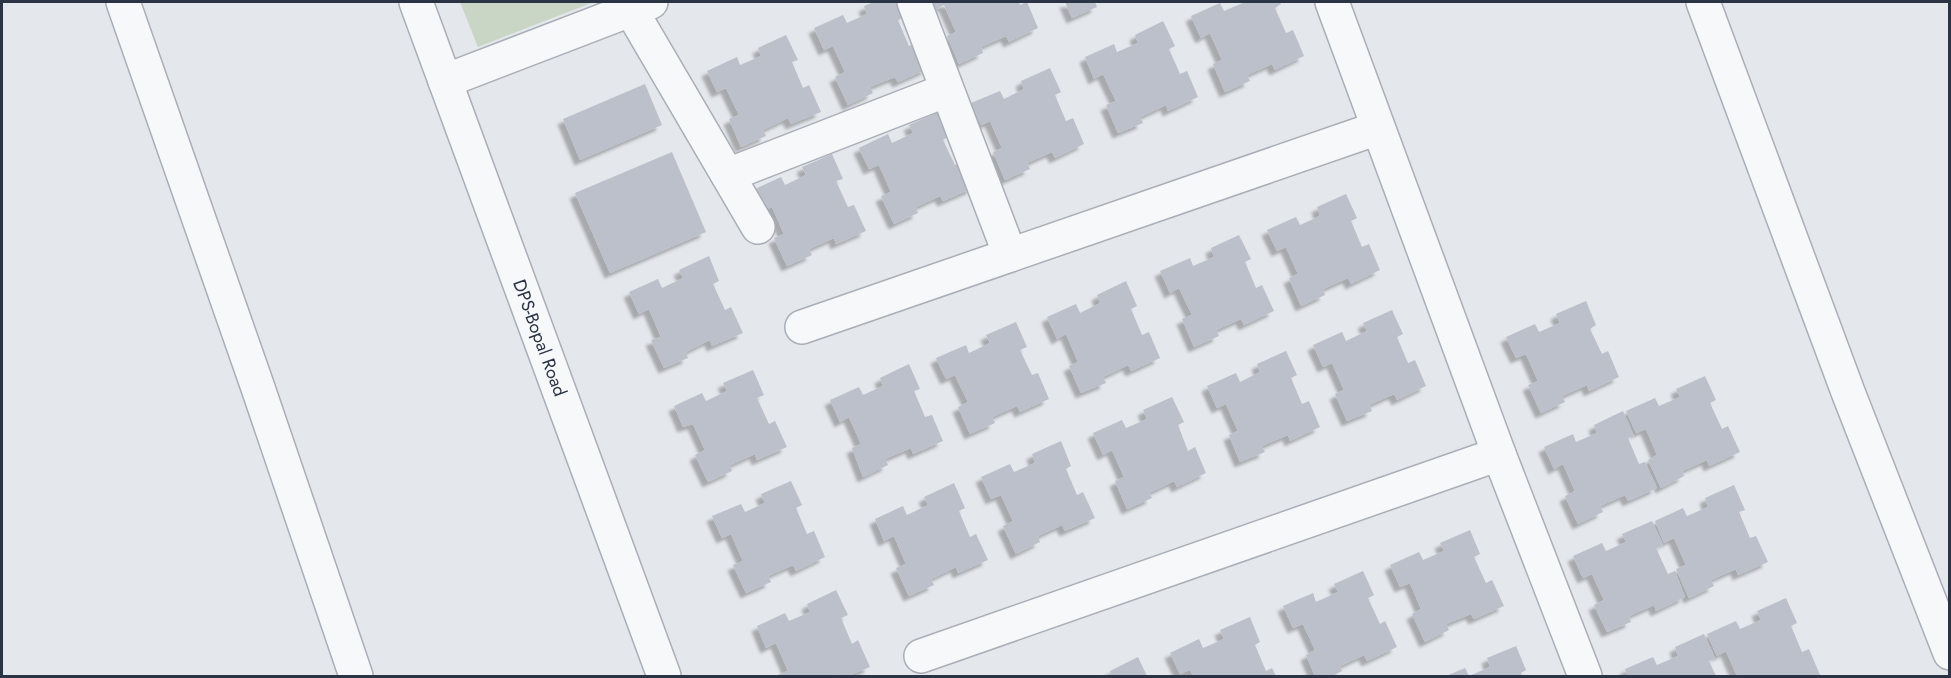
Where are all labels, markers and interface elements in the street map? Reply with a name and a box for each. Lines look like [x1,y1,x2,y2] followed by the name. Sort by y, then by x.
[506,276,573,400] street label: DPS-Bopal Road

